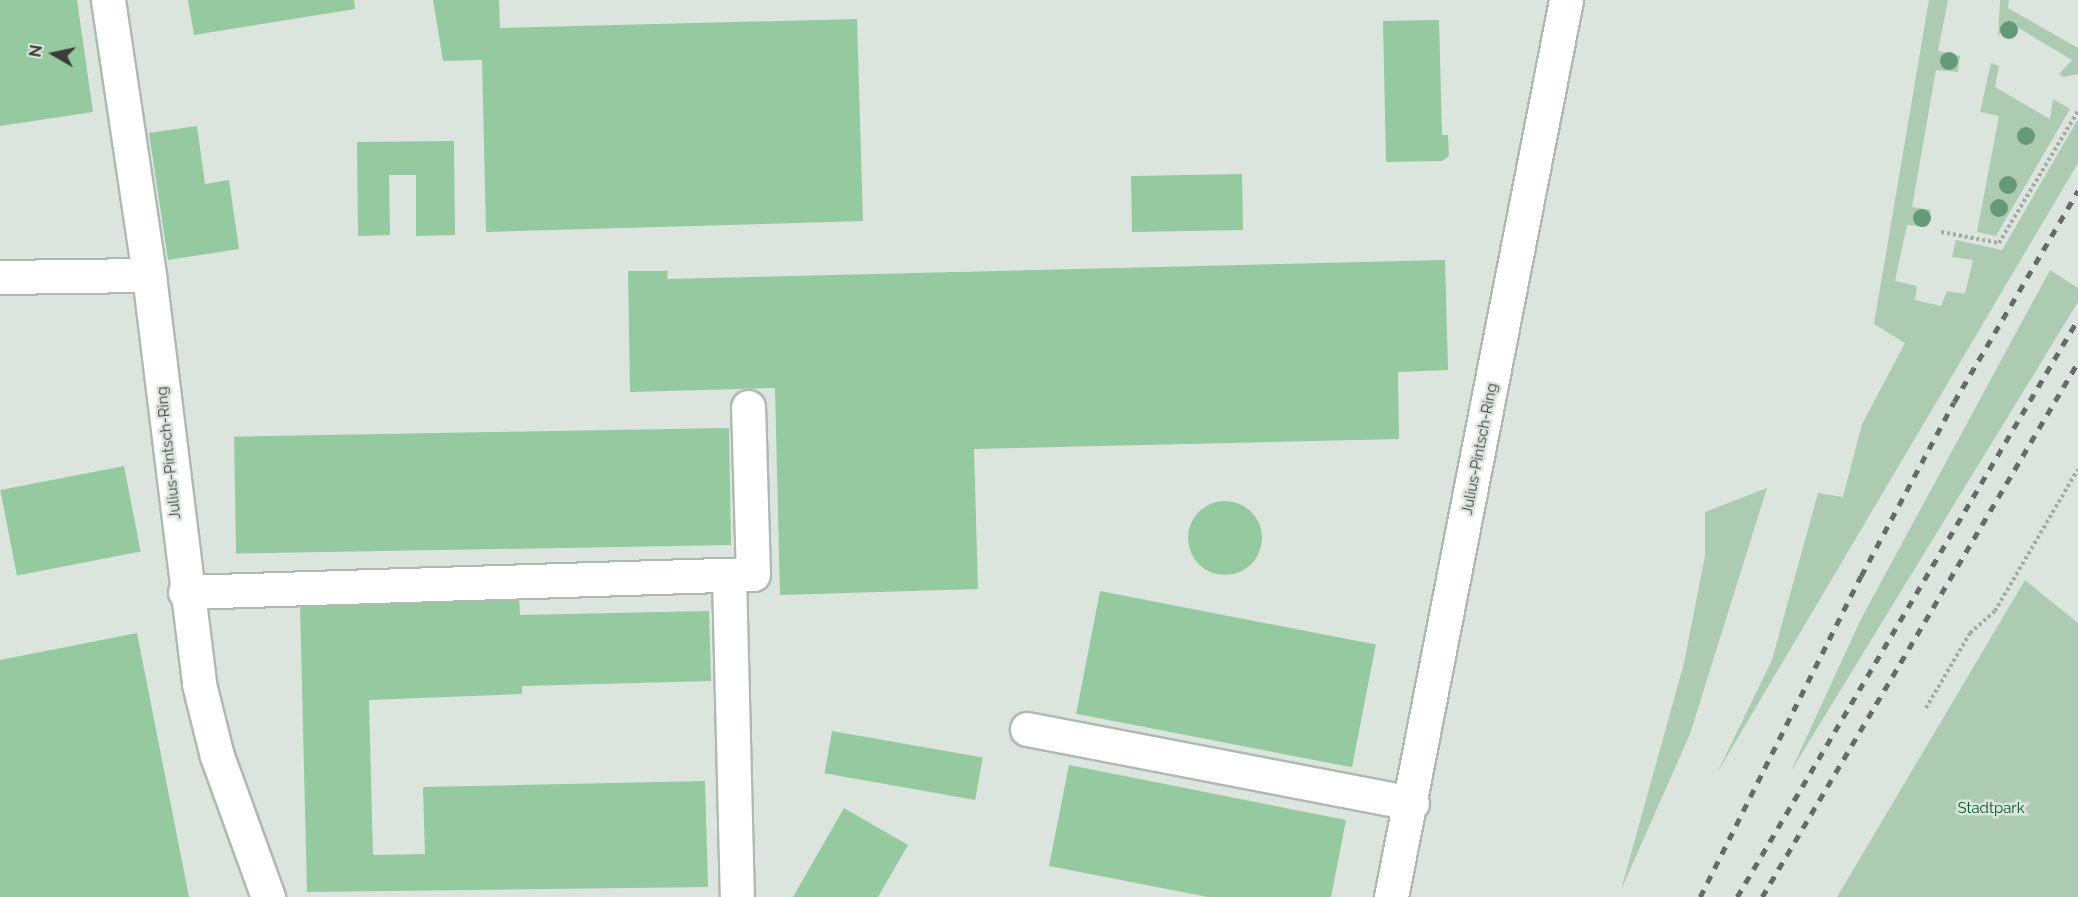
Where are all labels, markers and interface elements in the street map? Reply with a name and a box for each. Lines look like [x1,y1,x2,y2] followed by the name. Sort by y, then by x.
[24,24,84,84] north arrow
[25,44,46,59] text: N
[1458,382,1502,516] street label: Julius-Pintsch-Ring
[153,386,185,520] street label: Julius-Pintsch-Ring
[1957,800,2025,818] park label: Stadtpark

